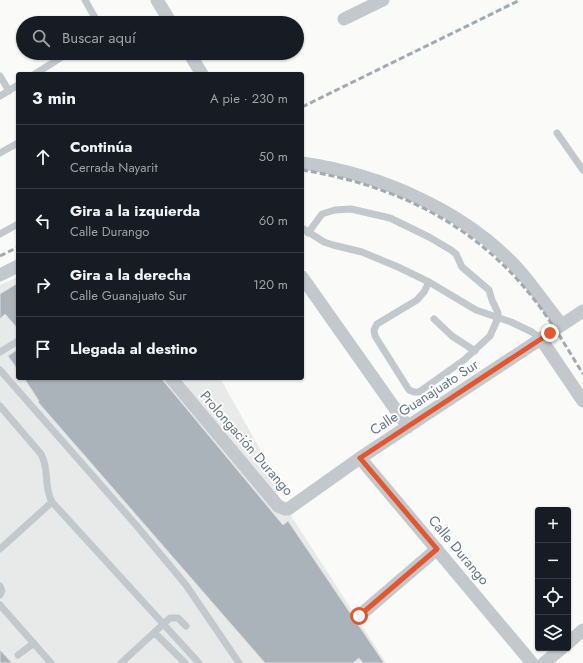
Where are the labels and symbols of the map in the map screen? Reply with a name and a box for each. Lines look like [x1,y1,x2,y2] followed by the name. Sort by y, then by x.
[541,324,559,342] route end
[366,354,482,440] street label: Calle Guanajuato Sur
[196,386,299,500] street label: Prolongación Durango
[424,511,494,589] street label: Calle Durango
[350,607,368,625] route start

